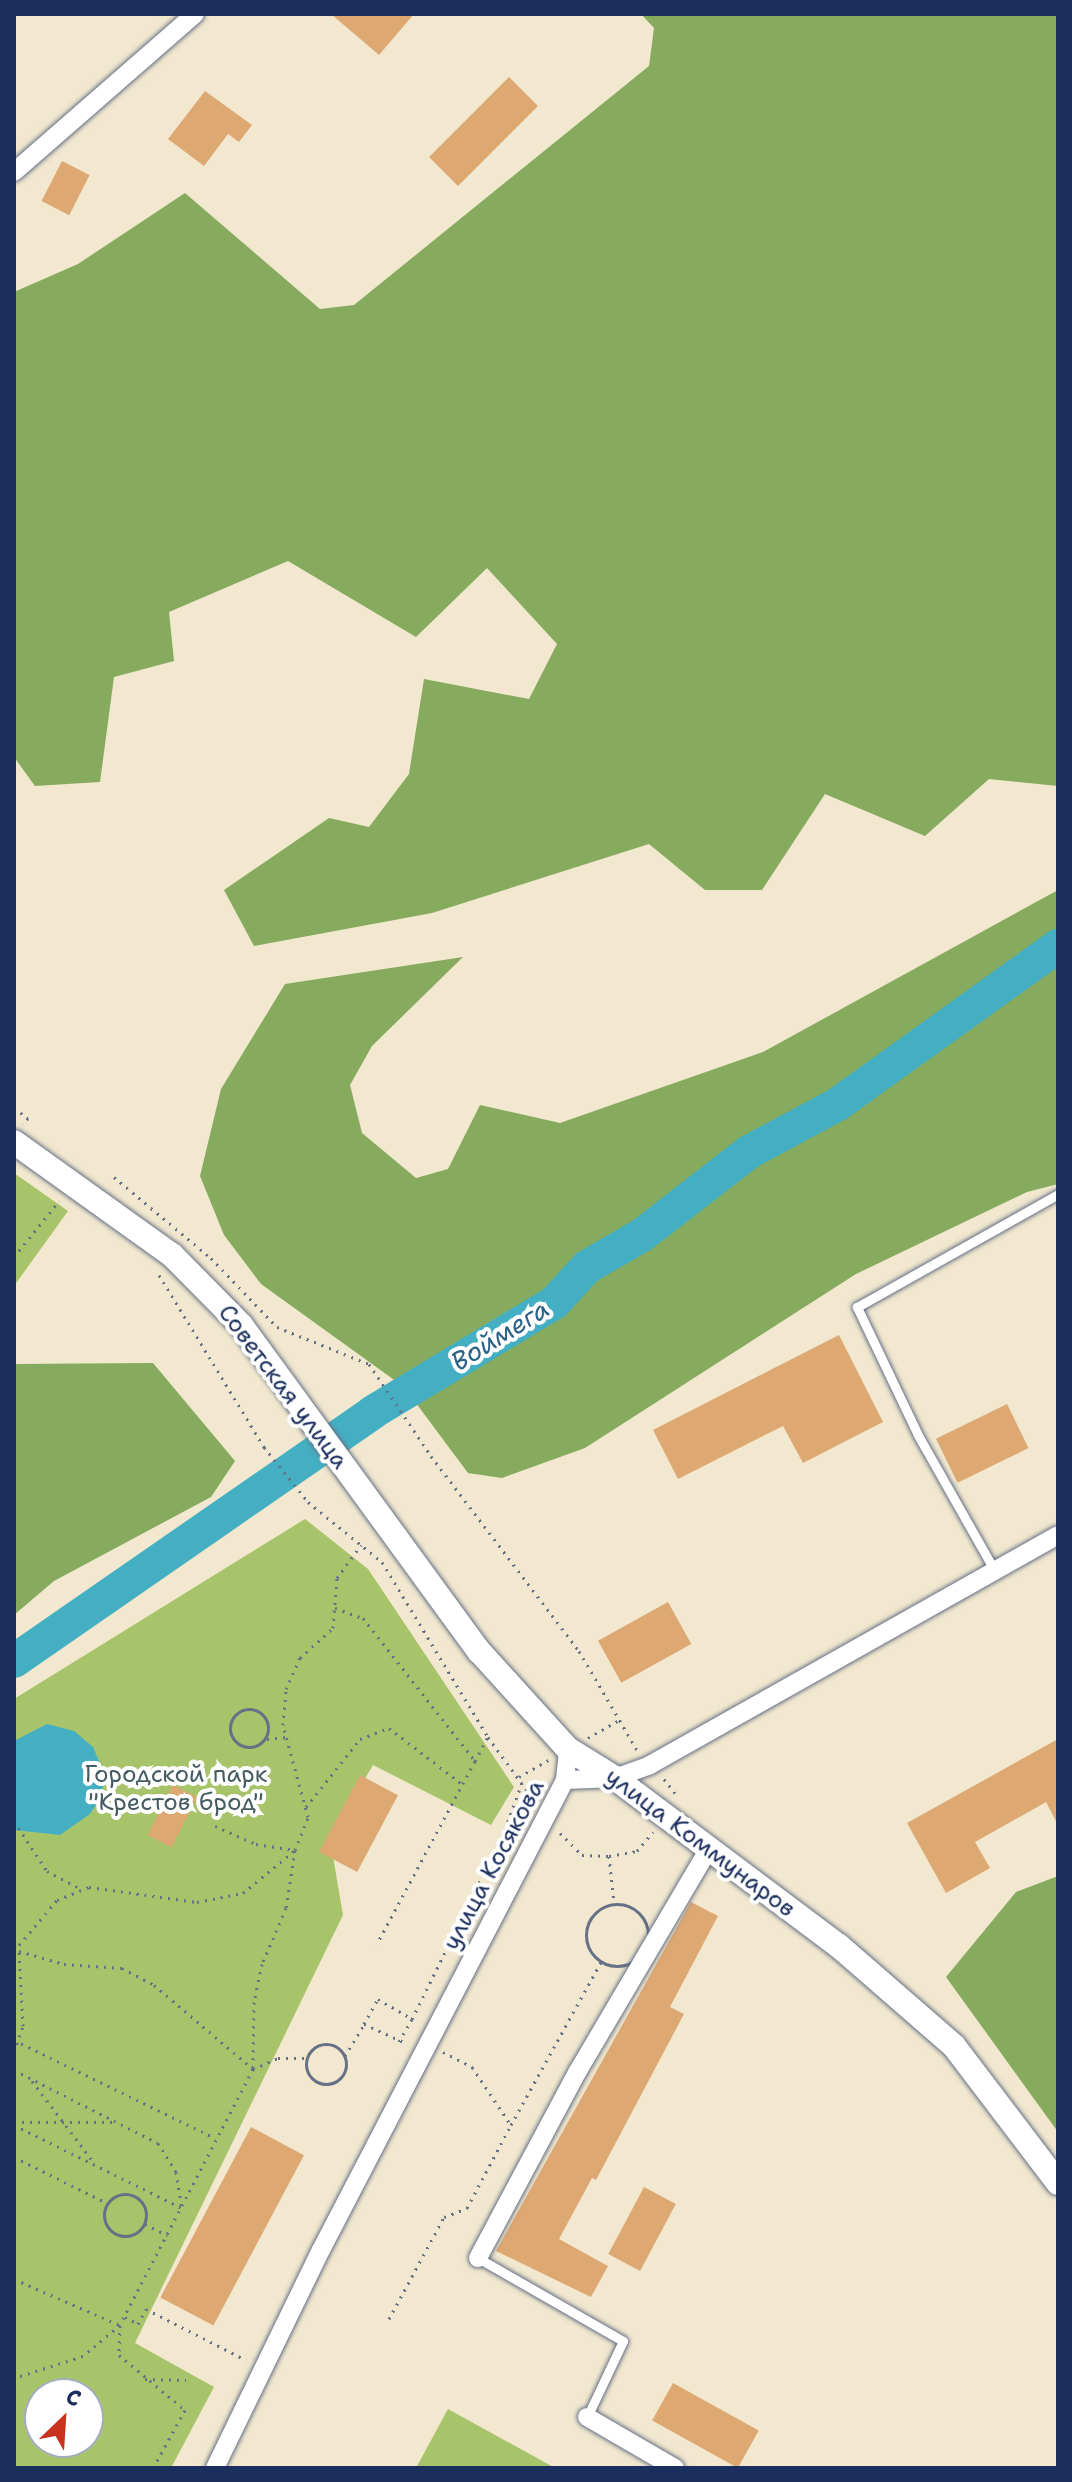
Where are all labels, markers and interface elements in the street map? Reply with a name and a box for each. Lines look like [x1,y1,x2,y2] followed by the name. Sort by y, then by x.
[445,1293,555,1377] water label: Воймега
[212,1299,354,1475] street label: Советская улица
[84,1761,268,1817] park label: Городской парк "Крестов брод"
[599,1762,801,1924] street label: улица Коммунаров
[437,1775,551,1955] street label: улица Косякова
[24,2378,104,2458] north arrow
[61,2382,86,2414] text: С

